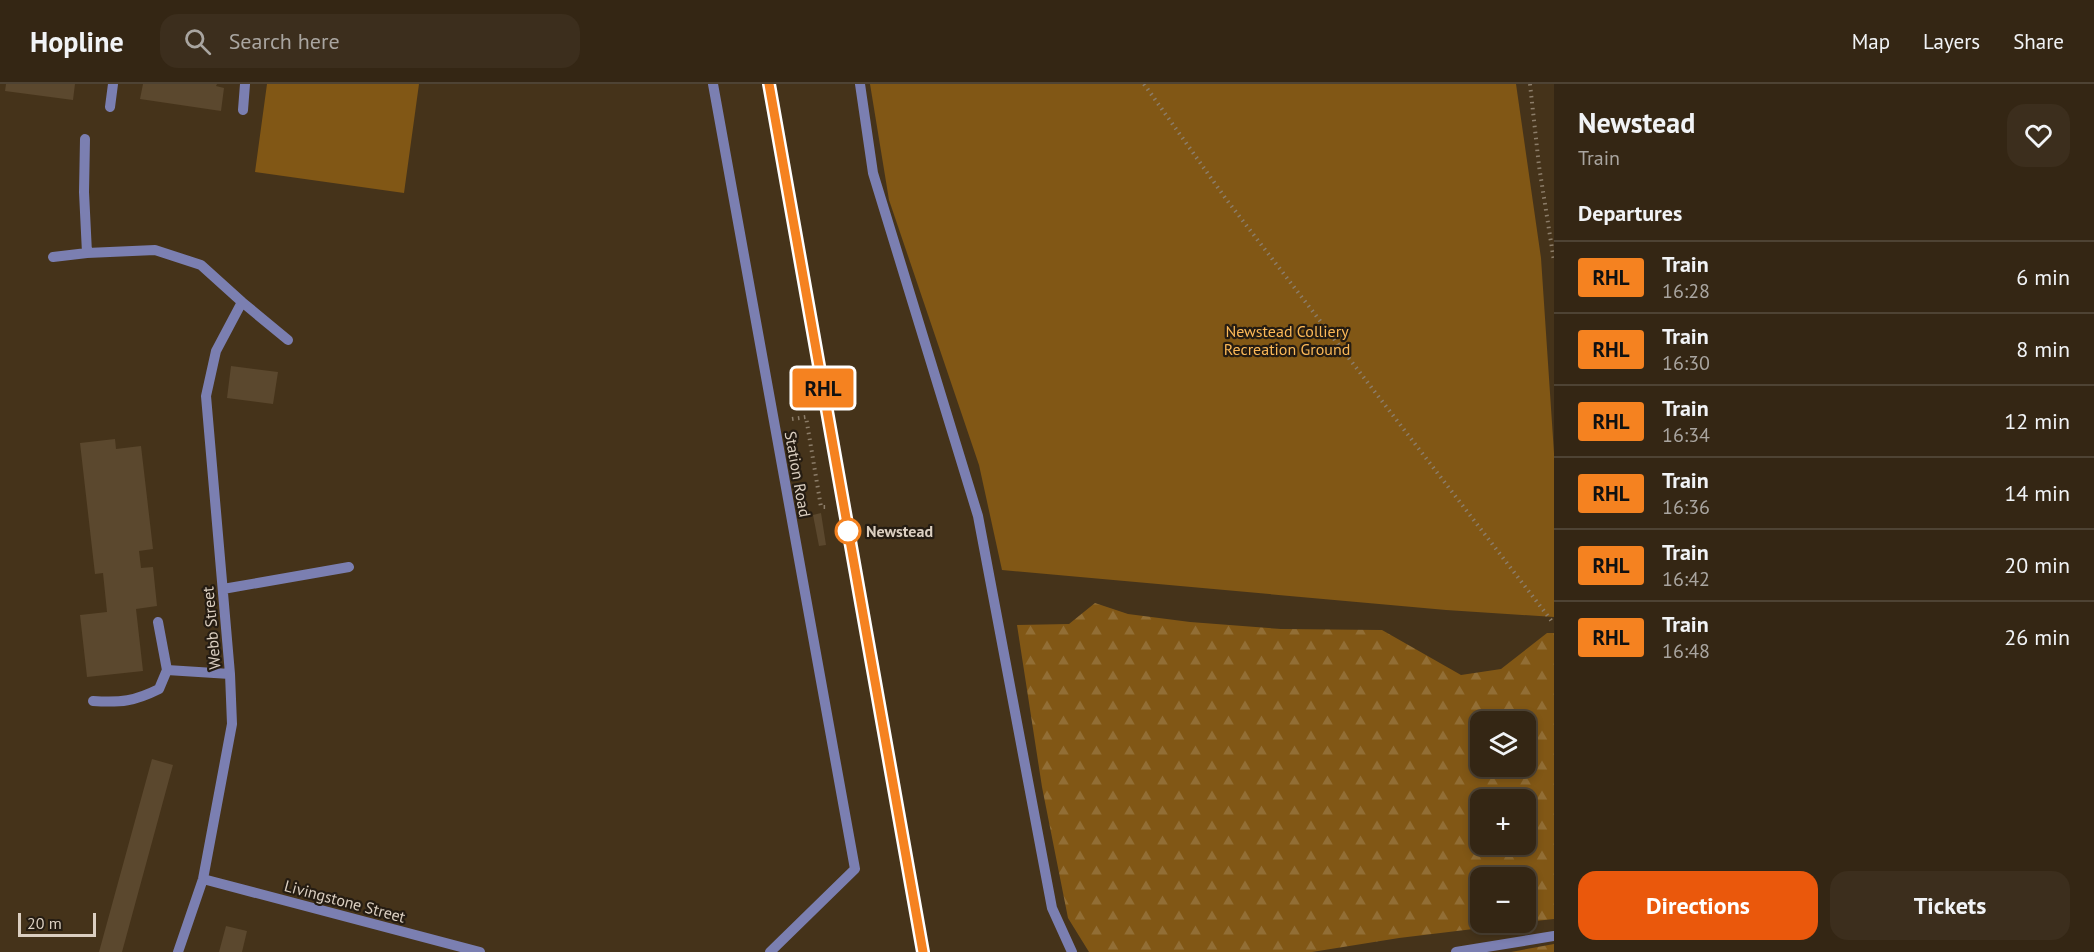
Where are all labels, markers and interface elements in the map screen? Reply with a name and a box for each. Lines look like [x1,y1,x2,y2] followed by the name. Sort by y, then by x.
[160,14,580,68] search box
[30,23,124,60] text: Hopline
[181,25,214,58] icon: search
[229,27,340,55] text: Search here
[1852,28,1890,55] text: Map
[1923,28,1980,55] text: Layers
[2013,28,2064,55] text: Share
[1578,104,1695,141] text: Newstead
[2007,104,2070,167] button: heart
[1578,145,1620,171] text: Train
[1578,199,1682,227] text: Departures
[1662,250,1709,278] text: Train
[2016,263,2070,291] text: 6 min
[1592,264,1630,291] text: RHL
[1662,278,1710,304] text: 16:28
[1224,321,1350,359] park label: Newstead Colliery Recreation Ground
[1662,322,1709,350] text: Train
[2016,335,2070,363] text: 8 min
[1592,336,1630,363] text: RHL
[1662,350,1710,376] text: 16:30
[788,368,858,408] line badge: RHL
[804,375,842,402] text: RHL
[1662,394,1709,422] text: Train
[2004,407,2070,435] text: 12 min
[1592,408,1630,435] text: RHL
[1662,422,1710,448] text: 16:34
[781,429,815,519] street label: Station Road
[1662,466,1709,494] text: Train
[2004,479,2070,507] text: 14 min
[1592,480,1630,507] text: RHL
[1662,494,1710,520] text: 16:36
[835,518,861,544] marker: Newstead
[866,521,933,541] place label: Newstead
[1662,538,1709,566] text: Train
[2004,551,2070,579] text: 20 min
[1592,552,1630,579] text: RHL
[1662,566,1710,592] text: 16:42
[197,585,225,670] street label: Webb Street
[1662,610,1709,638] text: Train
[2004,623,2070,651] text: 26 min
[1592,624,1630,651] text: RHL
[1662,638,1710,664] text: 16:48
[1470,711,1536,933] map controls
[1470,711,1536,777] button: layers
[1470,789,1536,855] button: +
[1470,867,1536,933] button: −
[1578,871,1818,940] button: Directions
[1830,871,2070,940] button: Tickets
[282,875,408,927] street label: Livingstone Street
[18,910,96,938] scale bar
[27,913,62,933] text: 20 m

